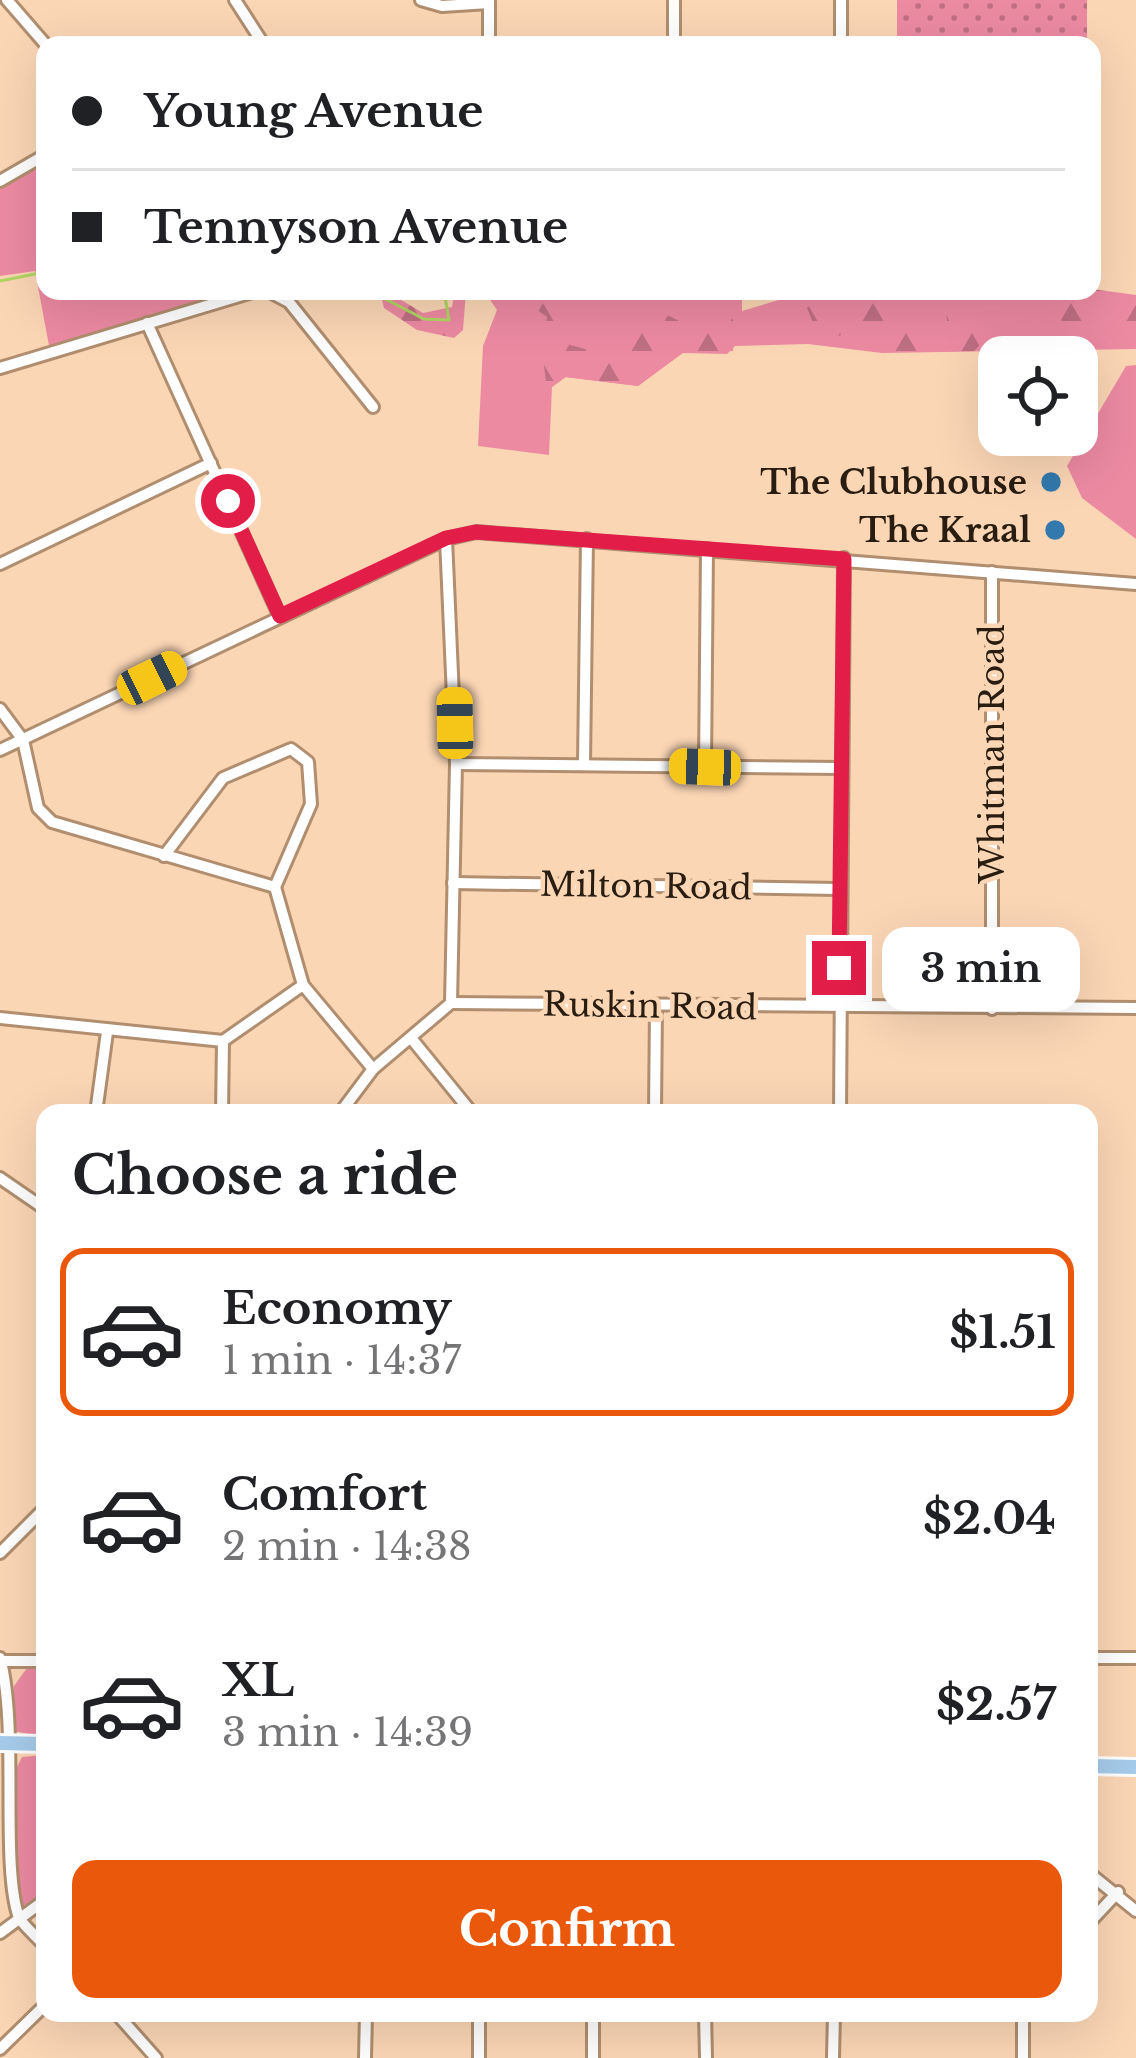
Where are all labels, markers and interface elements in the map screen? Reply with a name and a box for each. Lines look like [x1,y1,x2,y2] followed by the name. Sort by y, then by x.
[144,83,484,139] text: Young Avenue
[144,199,568,255] text: Tennyson Avenue
[978,336,1098,456] map controls
[978,336,1098,456] button: locate
[760,462,1027,503] place label: The Clubhouse
[1038,469,1064,495] marker: The Clubhouse
[201,474,255,528] route start
[859,510,1031,551] place label: The Kraal
[1042,517,1068,543] marker: The Kraal
[972,624,1013,885] street label: Whitman Road
[112,646,192,710] car
[436,687,474,759] car
[668,748,742,786] car
[540,864,752,908] street label: Milton Road
[881,926,1079,1010] callout: 3 min
[812,941,866,995] route end
[921,944,1041,993] text: 3 min
[542,984,758,1028] street label: Ruskin Road
[72,1142,458,1209] text: Choose a ride
[78,1278,186,1386] icon: car
[222,1280,452,1336] text: Economy
[949,1304,1056,1360] text: $1.51
[222,1336,461,1385] text: 1 min · 14:37
[78,1464,186,1572] icon: car
[222,1466,427,1522] text: Comfort
[923,1490,1056,1546] text: $2.04
[222,1522,472,1571] text: 2 min · 14:38
[78,1650,186,1758] icon: car
[222,1652,294,1708] text: XL
[936,1676,1056,1732] text: $2.57
[222,1708,473,1757] text: 3 min · 14:39
[72,1860,1062,1998] button: Confirm

